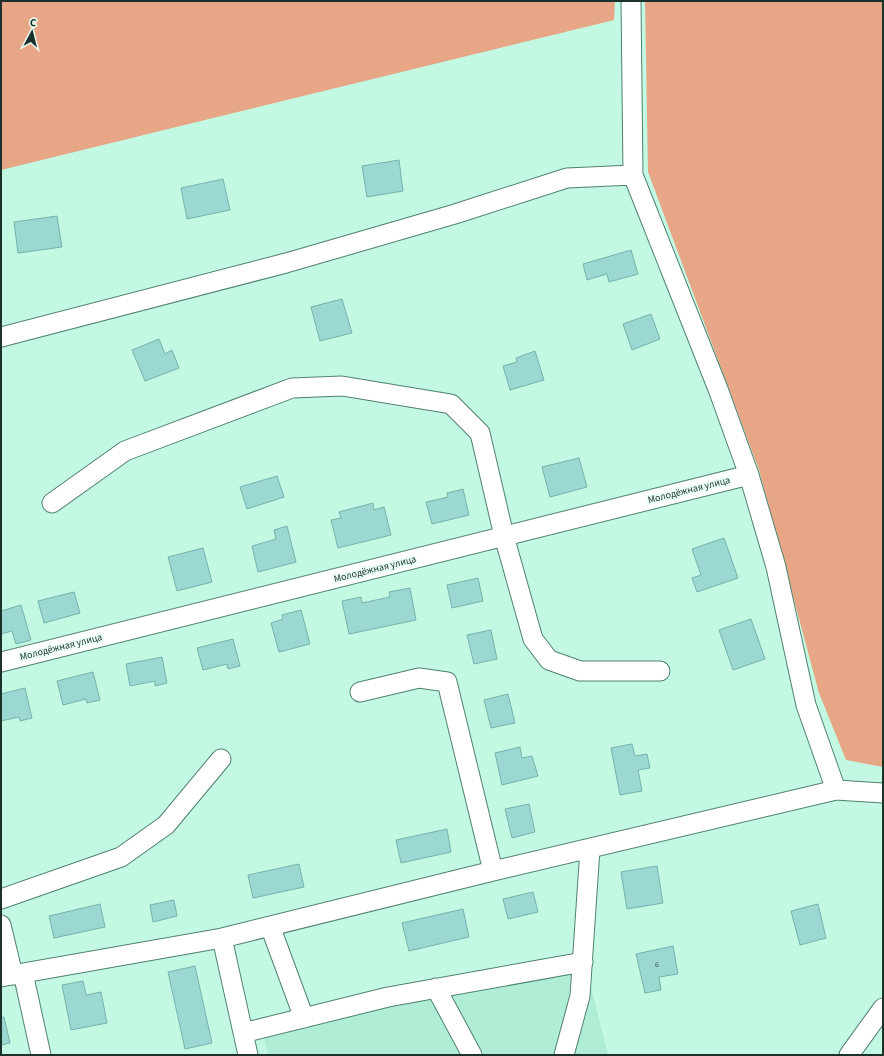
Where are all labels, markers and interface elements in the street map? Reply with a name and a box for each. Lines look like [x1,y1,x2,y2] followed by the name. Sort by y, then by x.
[12,12,52,52] north arrow
[29,15,38,30] text: С
[646,473,732,507] street label: Молодёжная улица
[332,552,418,586] street label: Молодёжная улица
[18,630,104,664] street label: Молодёжная улица
[655,959,659,970] house number: 6

